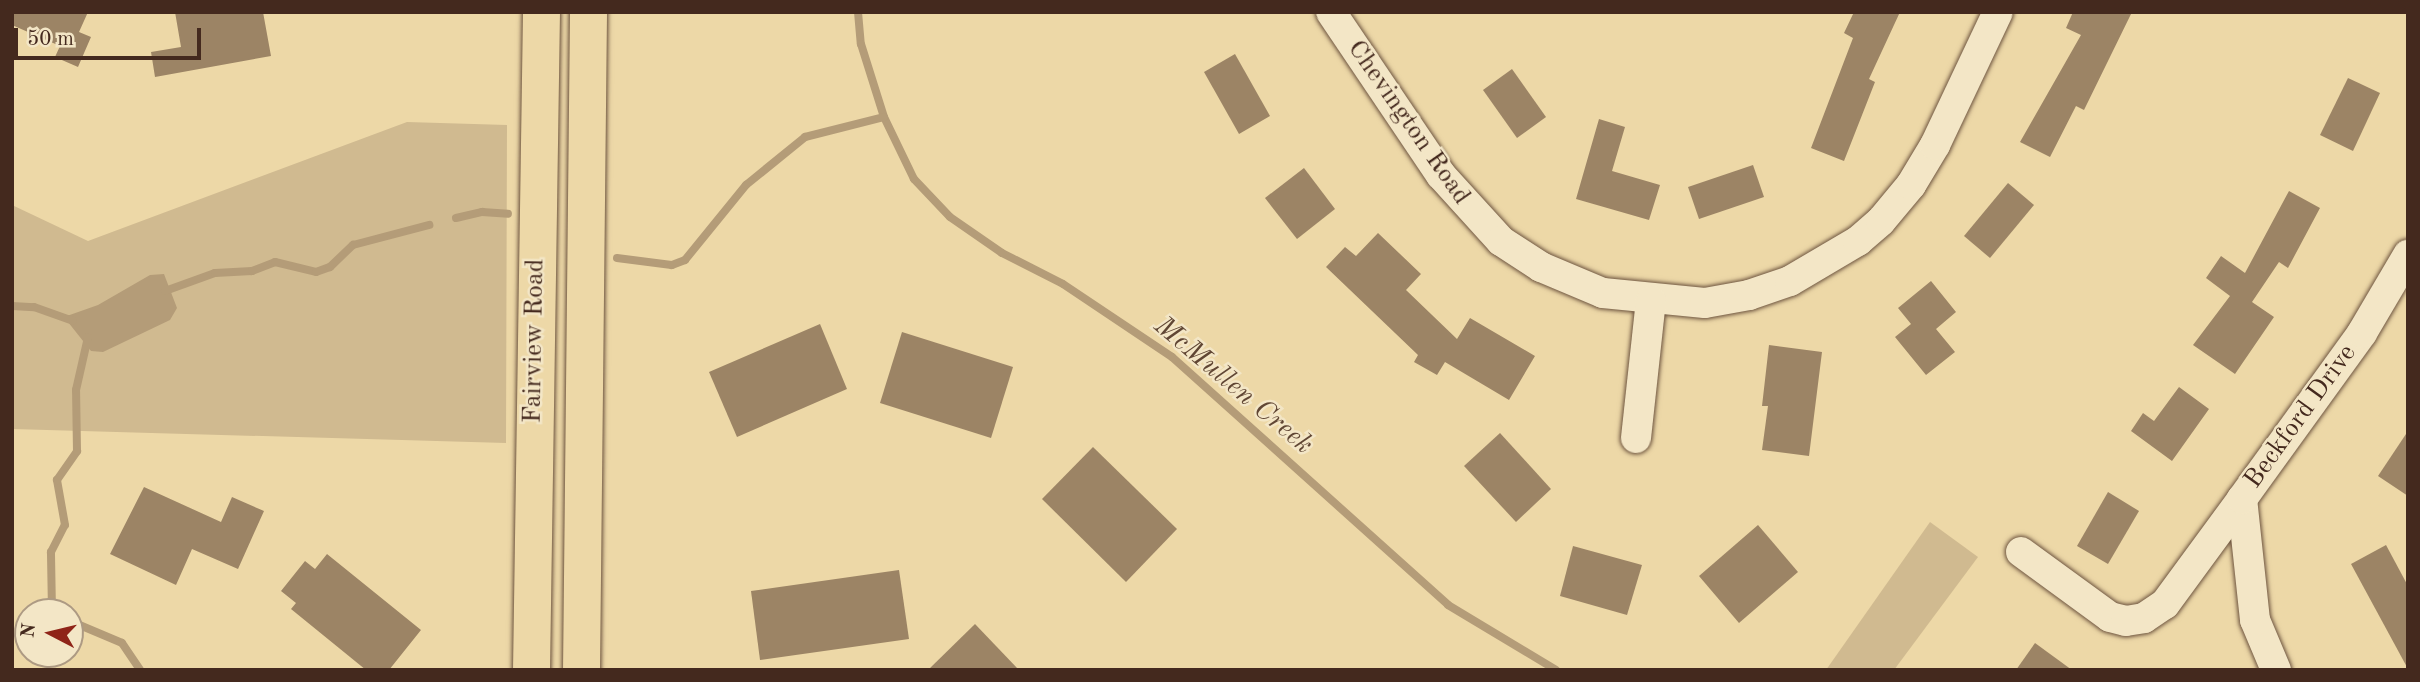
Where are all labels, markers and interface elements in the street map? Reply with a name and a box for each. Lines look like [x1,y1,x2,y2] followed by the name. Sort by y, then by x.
[18,14,205,58] scale bar
[27,29,74,50] text: 50 m
[1340,35,1476,211] street label: Chevington Road
[518,258,552,424] street label: Fairview Road
[1147,310,1319,462] water label: McMullen Creek
[2238,339,2364,495] street label: Beckford Drive
[14,598,84,668] north arrow
[19,622,40,639] text: N

